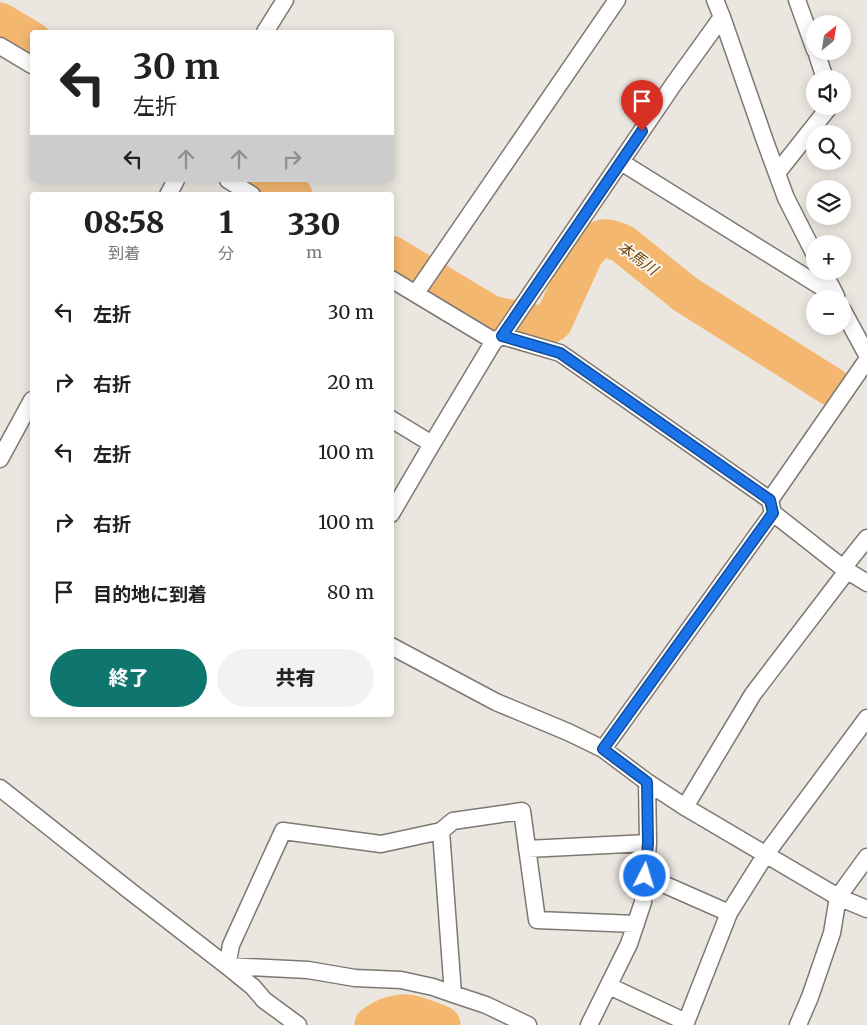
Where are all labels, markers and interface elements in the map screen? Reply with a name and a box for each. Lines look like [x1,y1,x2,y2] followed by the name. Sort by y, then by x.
[806,15,851,60] north arrow
[806,15,851,335] map controls
[133,45,219,89] text: 30 m
[50,50,115,115] icon: left
[806,70,851,115] button: sound
[621,80,663,131] pin
[628,87,656,115] icon: arrive
[133,92,177,120] text: 左折
[806,125,851,170] button: search
[119,145,147,173] icon: left
[172,145,200,173] icon: ahead
[225,145,253,173] icon: ahead
[278,145,306,173] icon: right
[806,180,851,225] button: layers
[83,203,165,241] text: 08:58
[219,203,233,241] text: 1
[288,205,341,243] text: 330
[806,235,851,280] button: +
[614,237,663,280] water label: 本馬川
[306,242,322,262] text: m
[108,243,140,263] text: 到着
[218,243,234,263] text: 分
[806,290,851,335] button: −
[50,298,78,326] icon: left
[328,300,374,324] text: 30 m
[93,302,131,326] text: 左折
[50,368,78,396] icon: right
[327,370,374,394] text: 20 m
[93,372,131,396] text: 右折
[50,438,78,466] icon: left
[318,440,374,464] text: 100 m
[93,442,131,466] text: 左折
[50,508,78,536] icon: right
[318,510,374,534] text: 100 m
[93,512,131,536] text: 右折
[50,578,78,606] icon: arrive
[327,580,374,604] text: 80 m
[93,582,207,606] text: 目的地に到着
[50,649,207,707] button: 終了
[217,649,374,707] button: 共有
[618,849,670,901] position arrow

